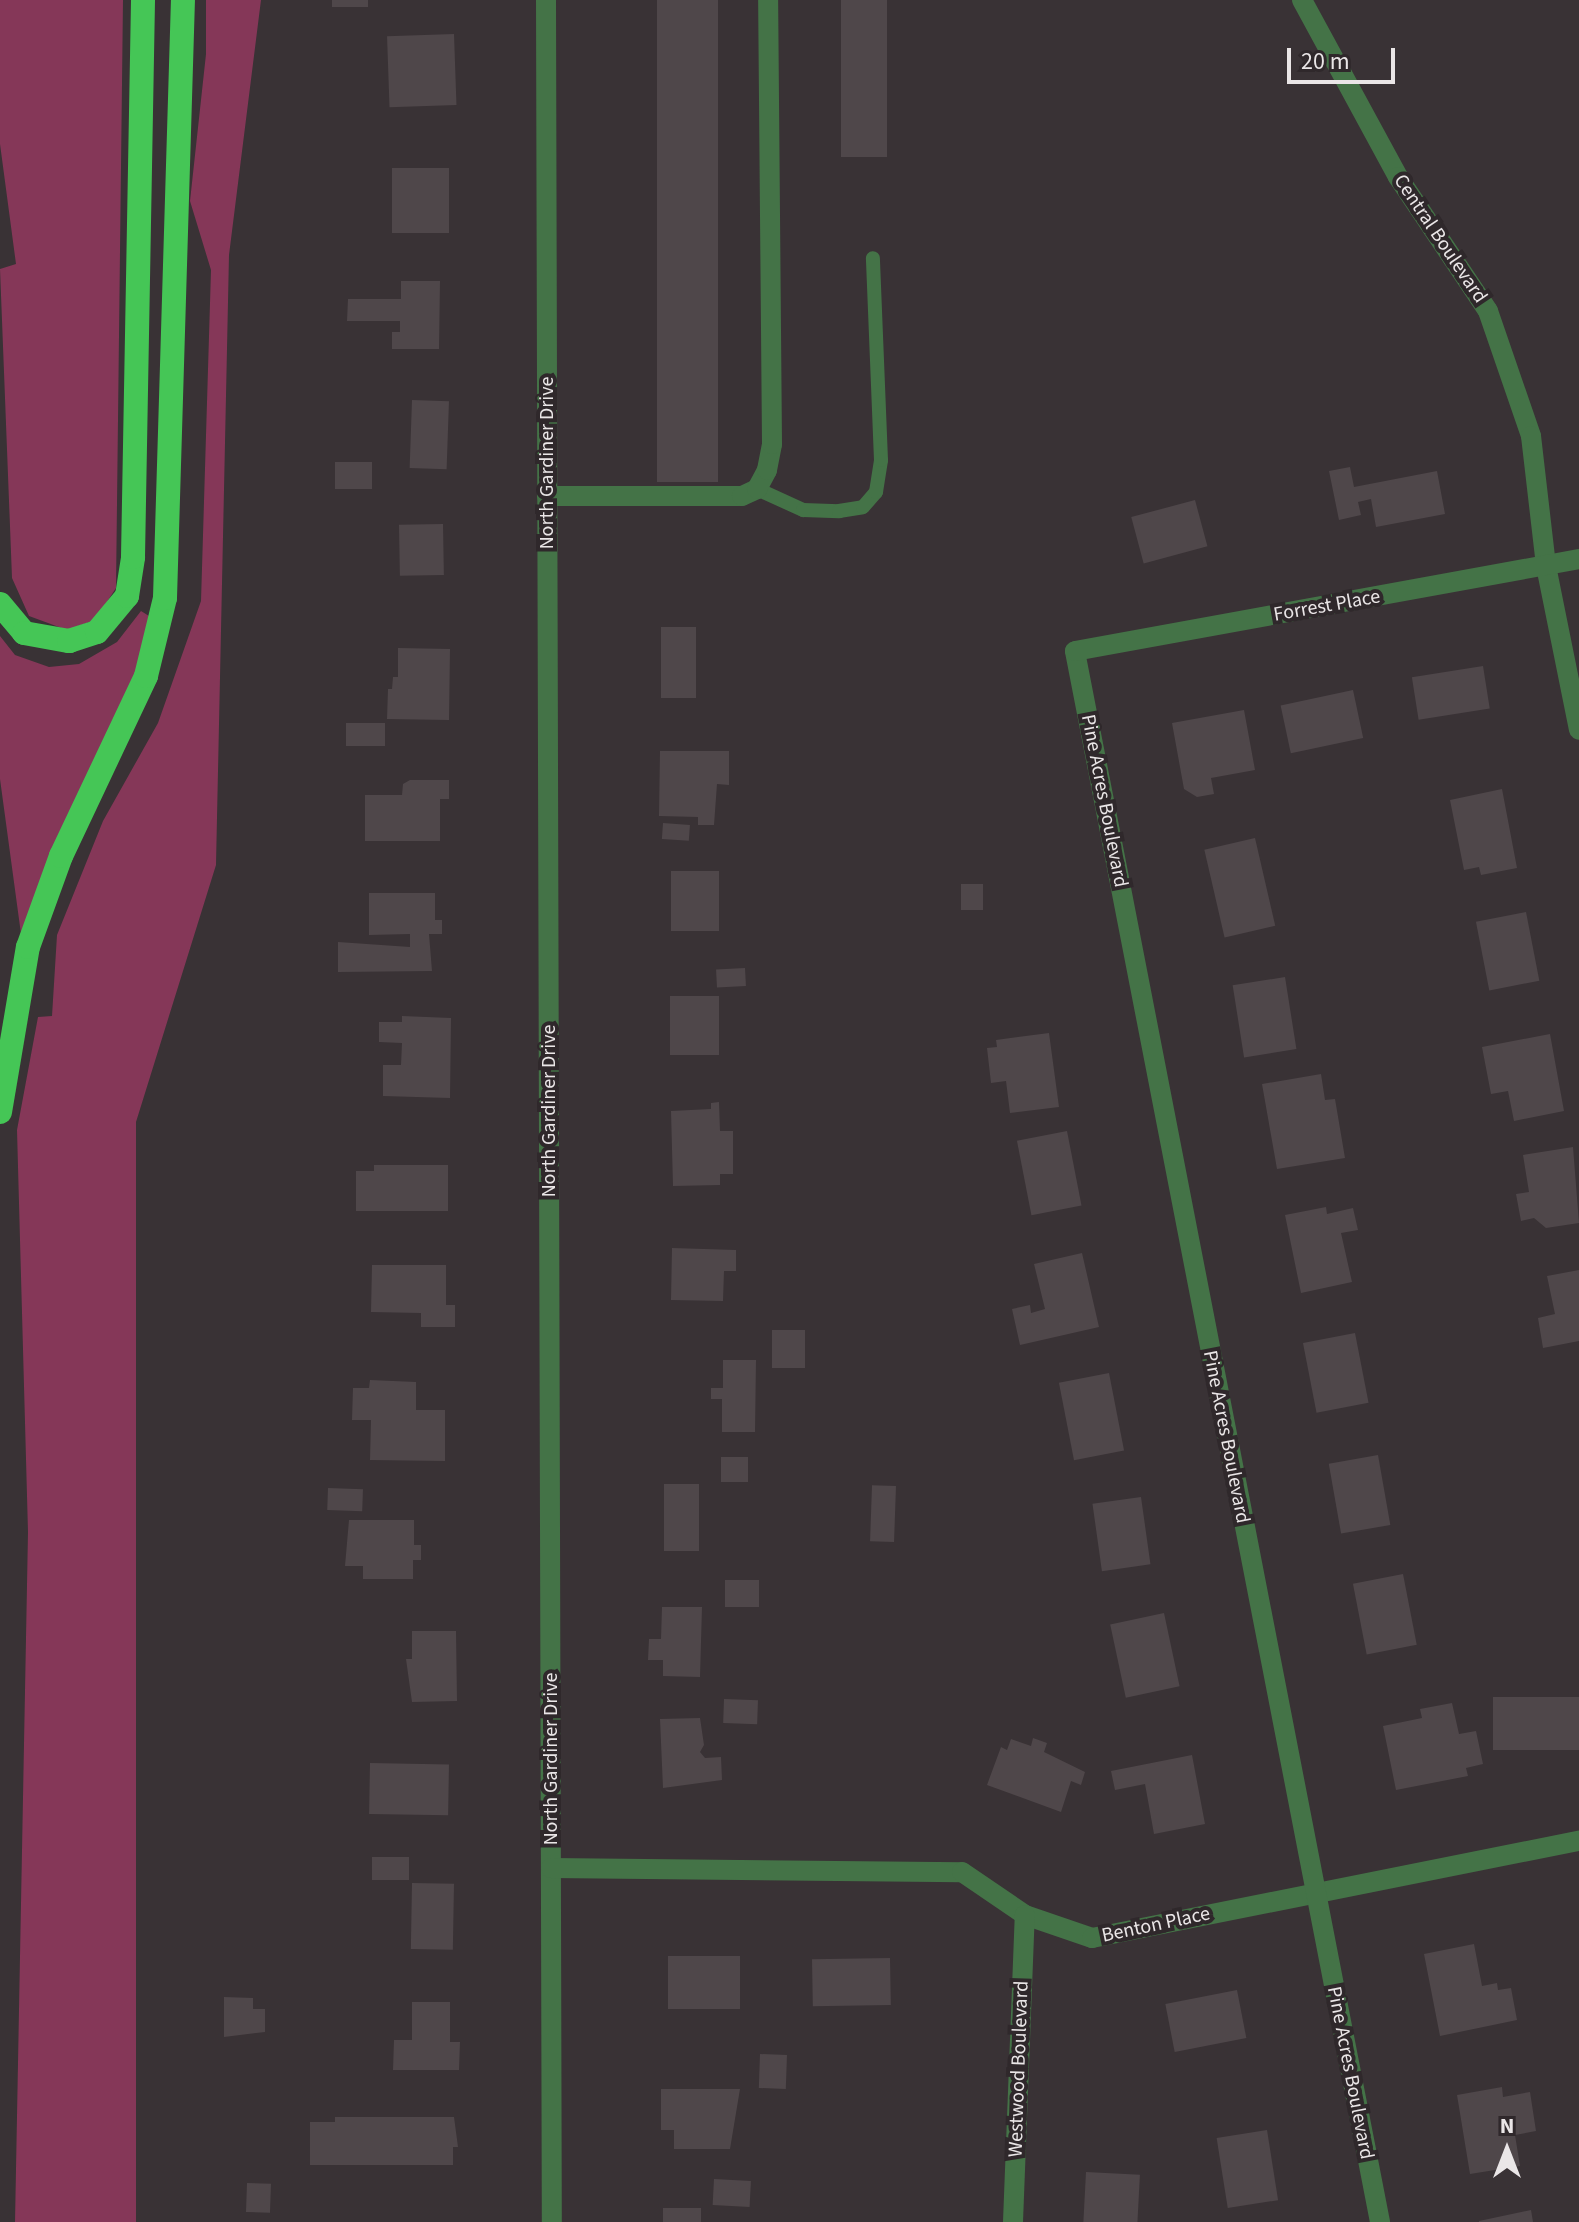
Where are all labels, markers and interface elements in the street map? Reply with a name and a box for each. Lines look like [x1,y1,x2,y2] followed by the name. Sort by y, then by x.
[1291,32,1399,82] scale bar
[1301,44,1350,79] text: 20 m
[1388,170,1492,308] street label: Central Boulevard
[535,377,559,549] street label: North Gardiner Drive
[1272,585,1382,627] street label: Forrest Place
[1075,713,1133,889] street label: Pine Acres Boulevard
[537,1025,561,1197] street label: North Gardiner Drive
[1197,1349,1255,1525] street label: Pine Acres Boulevard
[539,1673,563,1845] street label: North Gardiner Drive
[1100,1902,1212,1948] street label: Benton Place
[1004,1980,1034,2158] street label: Westwood Boulevard
[1321,1985,1379,2161] street label: Pine Acres Boulevard
[1467,2110,1547,2190] north arrow
[1500,2110,1514,2142] text: N

